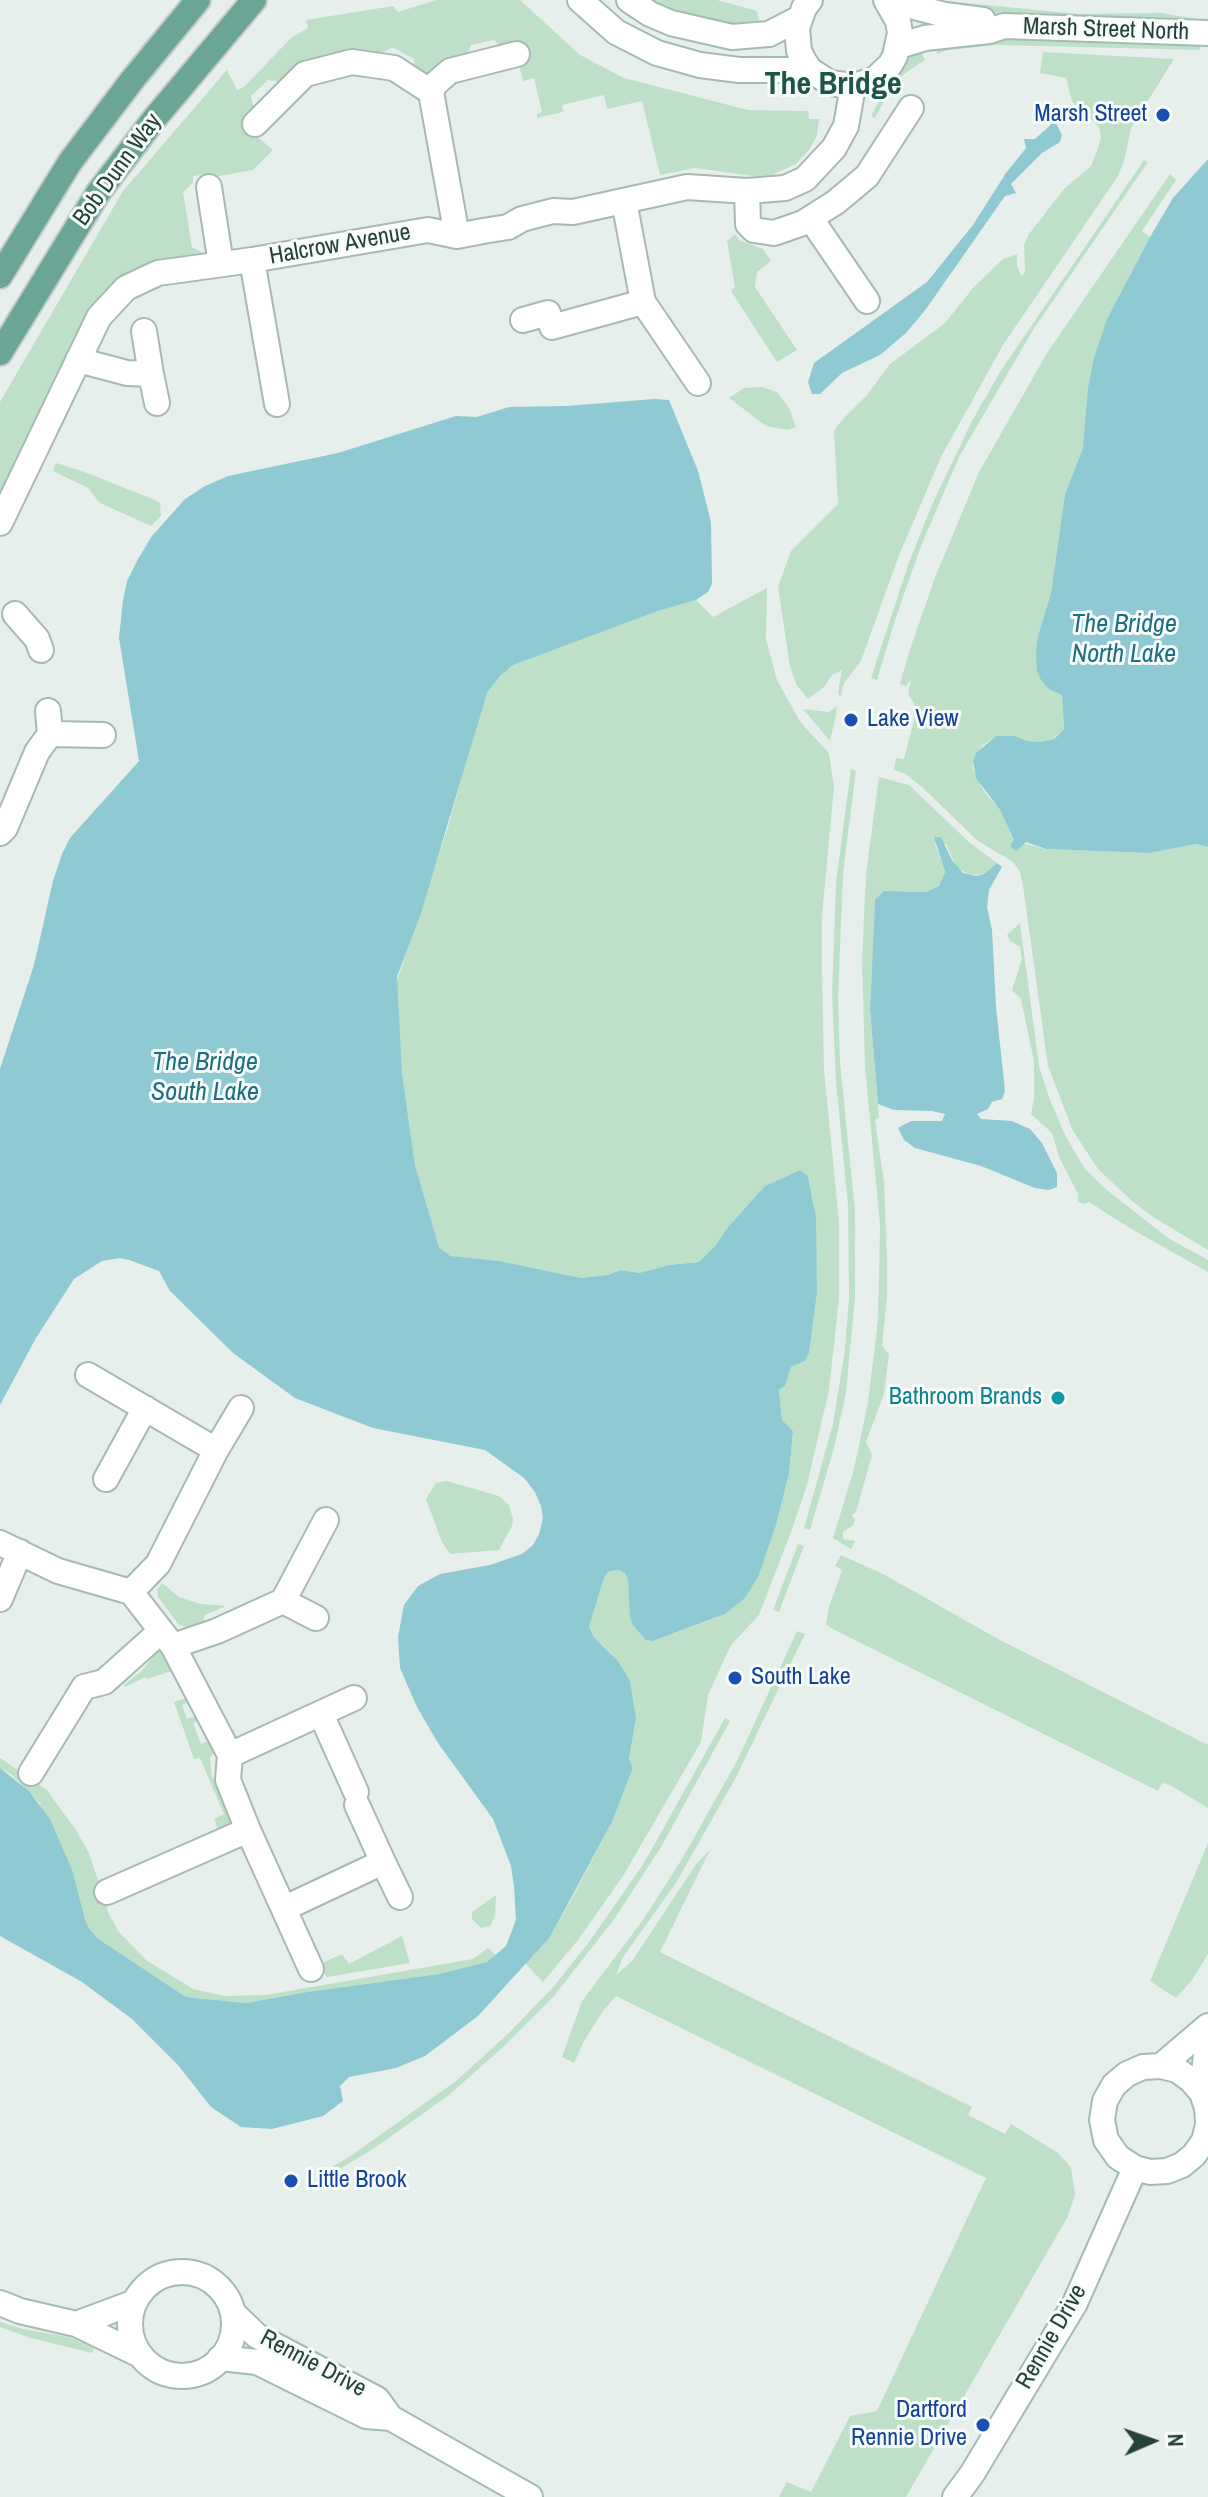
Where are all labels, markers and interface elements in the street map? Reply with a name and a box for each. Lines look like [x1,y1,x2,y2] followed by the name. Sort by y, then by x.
[1022,13,1190,47] street label: Marsh Street North
[764,66,902,104] district label: The Bridge
[1034,101,1147,129] place label: Marsh Street
[1154,106,1172,124] marker: Marsh Street
[68,108,168,232] street label: Bob Dunn Way
[267,218,413,272] street label: Halcrow Avenue
[1071,609,1177,670] water label: The Bridge North Lake
[867,706,959,734] place label: Lake View
[842,711,860,729] marker: Lake View
[151,1047,259,1108] water label: The Bridge South Lake
[889,1384,1042,1412] place label: Bathroom Brands
[1049,1389,1067,1407] marker: Bathroom Brands
[751,1664,851,1692] place label: South Lake
[726,1669,744,1687] marker: South Lake
[307,2167,407,2195] place label: Little Brook
[282,2172,300,2190] marker: Little Brook
[1011,2280,1093,2394] street label: Rennie Drive
[255,2324,371,2404] street label: Rennie Drive
[851,2397,967,2453] place label: Dartford Rennie Drive
[1112,2401,1192,2481] north arrow
[974,2416,992,2434] marker: Dartford Rennie Drive
[1161,2433,1191,2447] text: N

